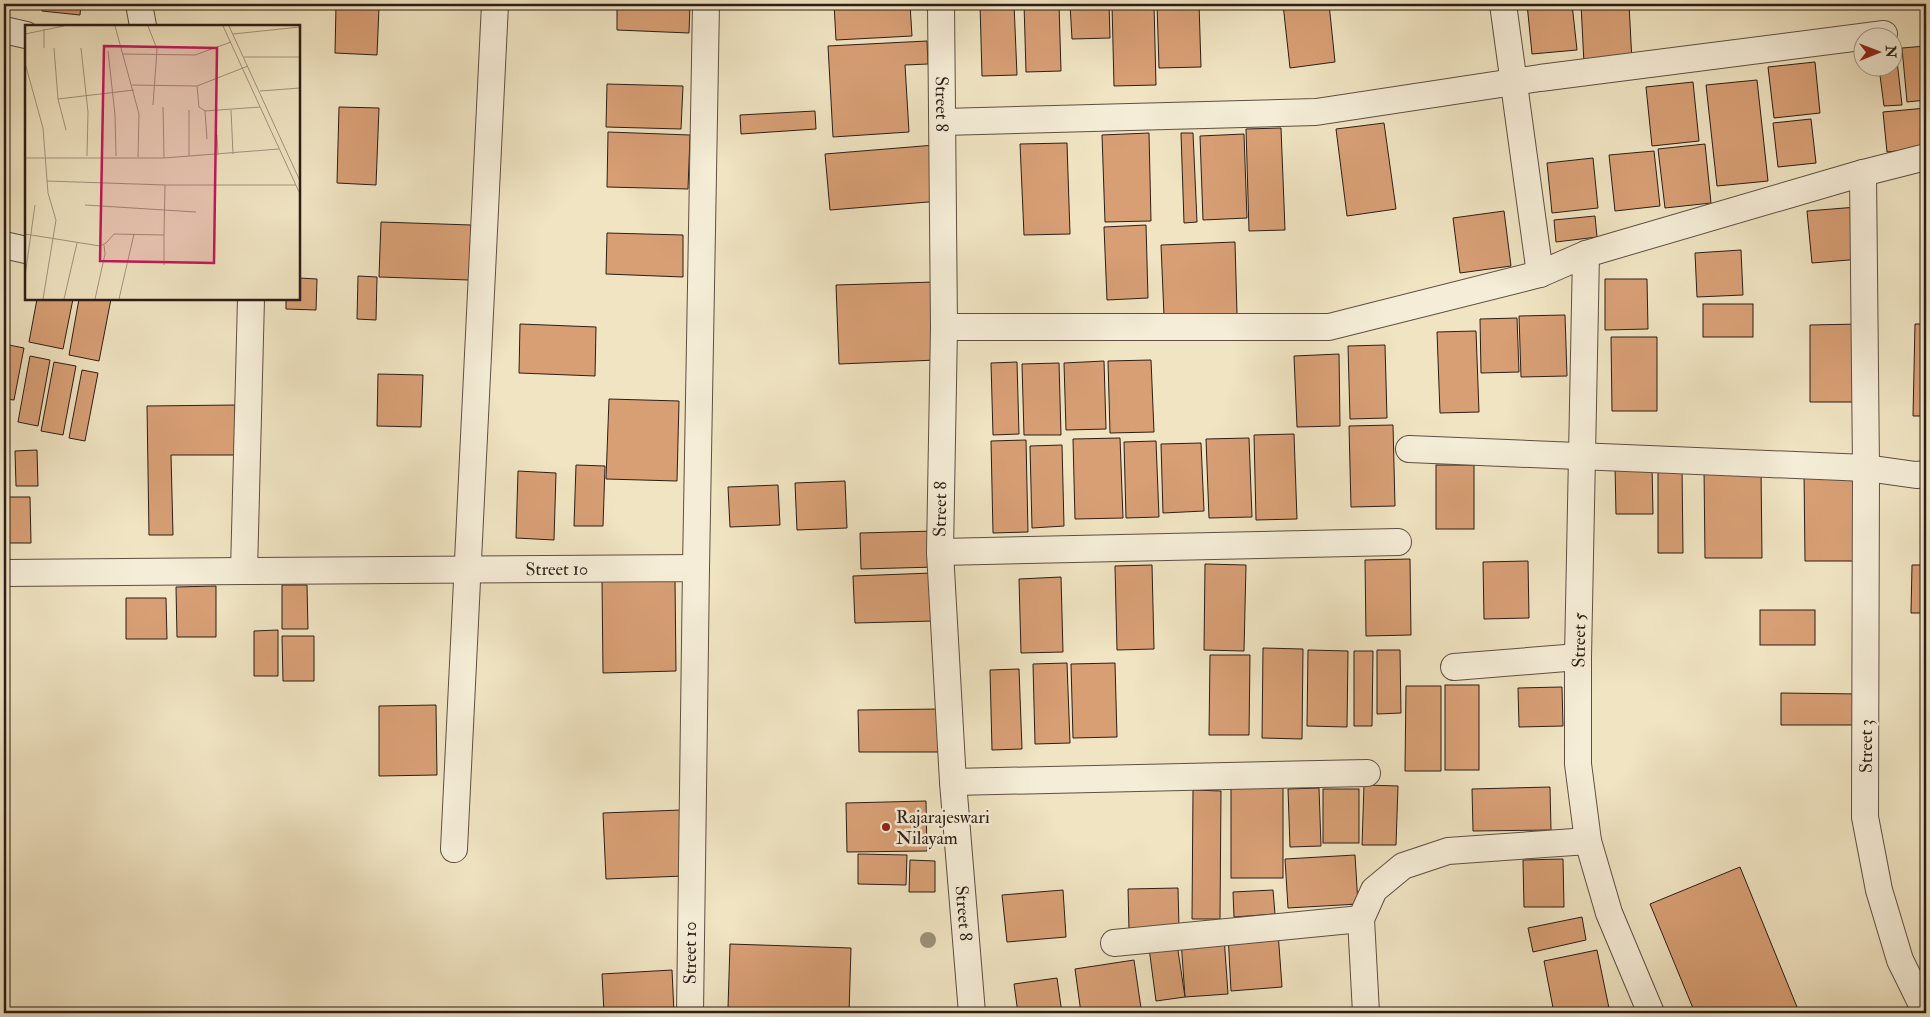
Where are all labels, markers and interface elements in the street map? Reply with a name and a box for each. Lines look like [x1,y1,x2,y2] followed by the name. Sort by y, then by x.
[25,25,300,300] inset map
[1852,28,1902,78] north arrow
[1882,44,1899,59] text: N
[930,76,953,132] street label: Street 8
[929,481,952,537] street label: Street 8
[525,558,588,581] street label: Street 10
[1568,612,1591,668] street label: Street 5
[1855,719,1878,773] street label: Street 3
[896,806,990,850] place label: Rajarajeswari Nilayam
[880,821,892,833] marker: Rajarajeswari Nilayam
[950,884,977,942] street label: Street 8
[679,922,702,984] street label: Street 10

